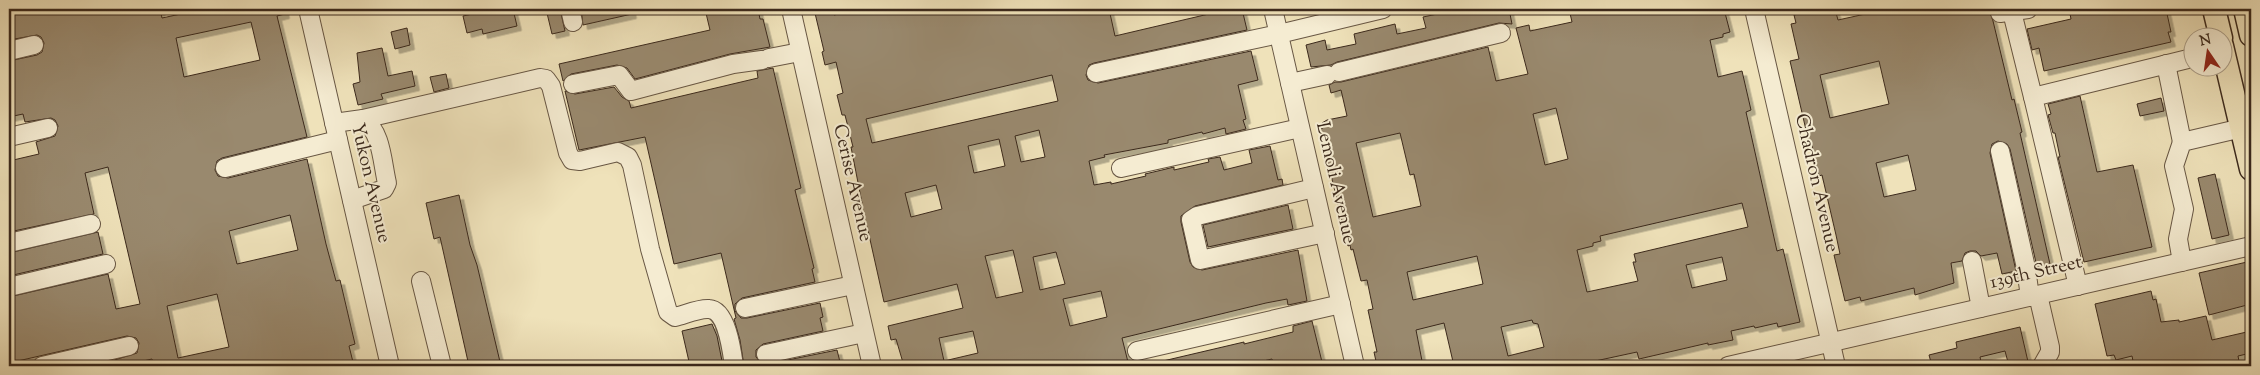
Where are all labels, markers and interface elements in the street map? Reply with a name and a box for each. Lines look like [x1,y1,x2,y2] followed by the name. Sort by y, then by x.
[2182,28,2232,78] north arrow
[2198,30,2213,52] text: N
[1787,111,1845,255] street label: Chadron Avenue
[1308,119,1362,247] street label: Lemoli Avenue
[343,120,397,246] street label: Yukon Avenue
[825,121,879,245] street label: Cerise Avenue
[1987,249,2085,297] street label: 139th Street

